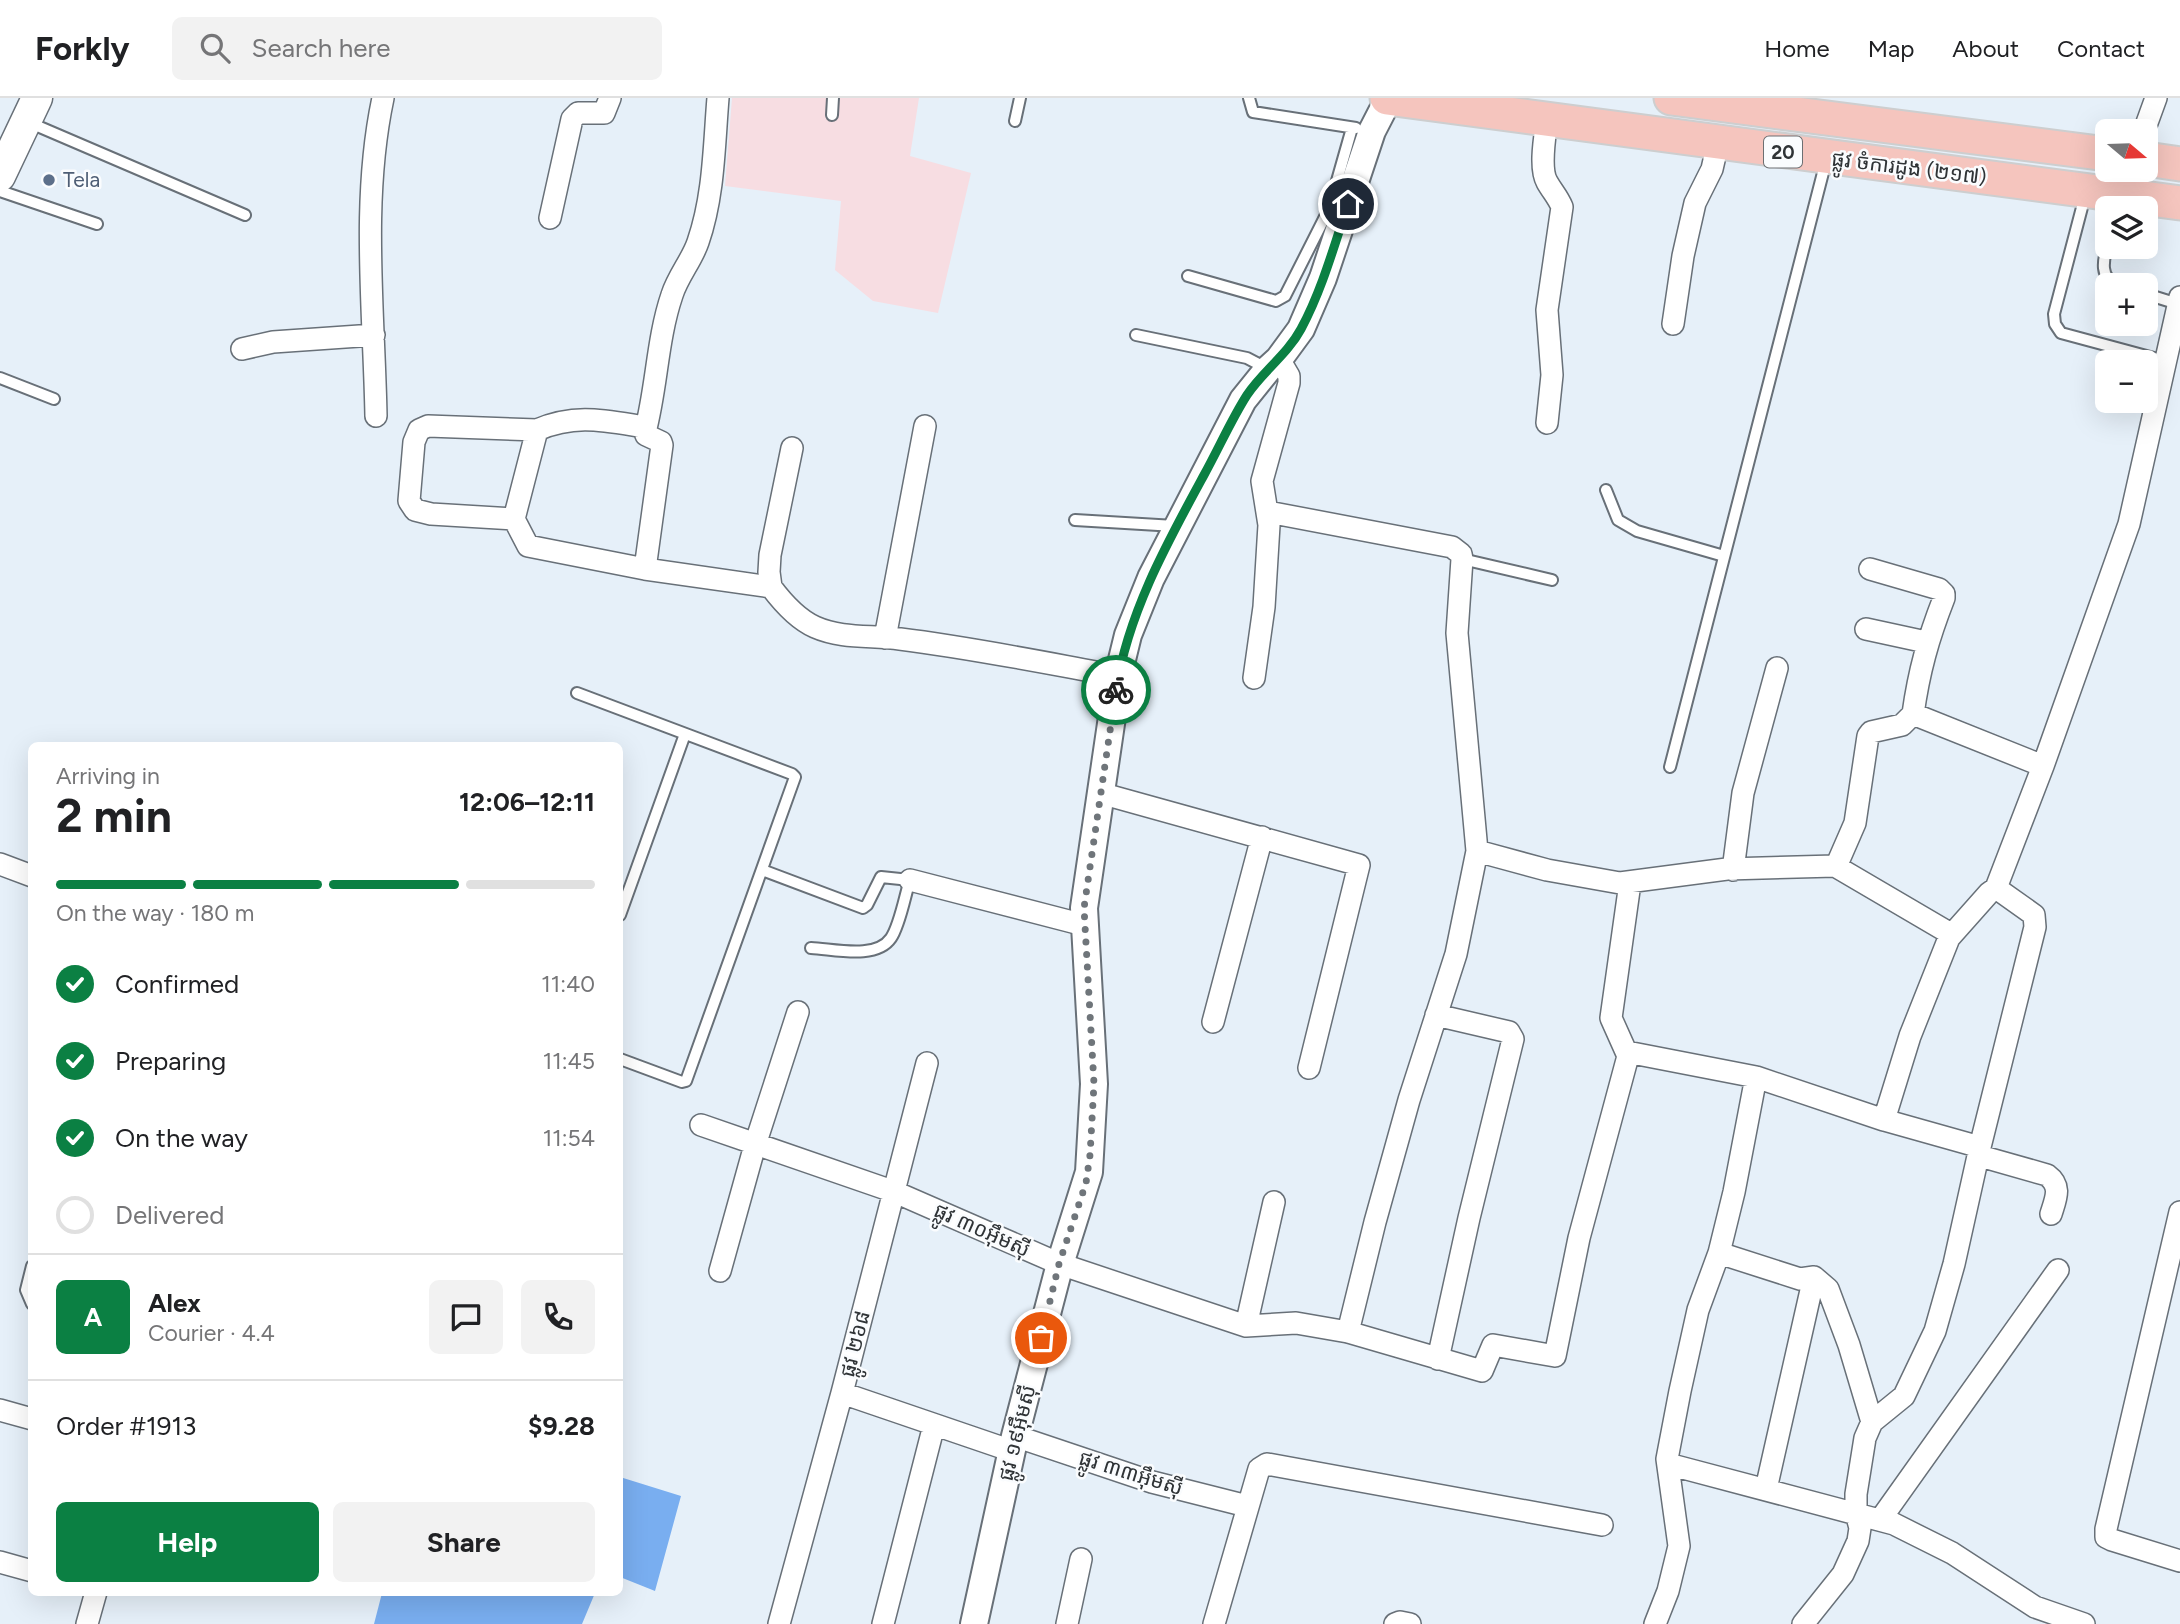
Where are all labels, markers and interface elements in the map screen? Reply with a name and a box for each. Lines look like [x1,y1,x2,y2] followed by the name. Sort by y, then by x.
[172,17,662,80] search box
[35,29,130,68] text: Forkly
[196,29,234,67] icon: search
[252,32,390,64] text: Search here
[1764,34,1830,63] text: Home
[1868,34,1914,63] text: Map
[1952,34,2019,63] text: About
[2057,34,2145,63] text: Contact
[2095,119,2158,182] north arrow
[2095,119,2158,413] map controls
[1764,136,1802,168] road number: 20
[1829,146,1988,197] street label: ផ្លូវ ចំការដូង (២១៧)
[63,167,100,192] place label: Tela
[41,172,57,188] marker: Tela
[1318,174,1378,234] pin
[1329,185,1367,223] icon: home
[2095,196,2158,259] button: layers
[2095,273,2158,336] button: +
[2095,350,2158,413] button: −
[1081,655,1151,725] courier
[1097,671,1135,709] icon: bike
[56,762,160,790] text: Arriving in
[459,786,595,818] text: 12:06–12:11
[56,788,172,844] text: 2 min
[56,899,254,927] text: On the way · 180 m
[56,965,94,1003] icon: check
[115,968,239,1000] text: Confirmed
[541,970,595,998] text: 11:40
[56,1042,94,1080] icon: check
[115,1045,226,1077] text: Preparing
[543,1047,595,1075] text: 11:45
[56,1119,94,1157] icon: check
[115,1122,248,1154] text: On the way
[543,1124,595,1152] text: 11:54
[927,1197,1034,1268] street label: ផ្លូវ ៣០អ៊ឹមស៊ី
[115,1199,224,1231] text: Delivered
[429,1280,503,1354] button: chat
[521,1280,595,1354] button: phone
[148,1287,201,1319] text: Alex
[84,1301,102,1333] text: A
[834,1308,882,1382] street label: ផ្លូវ ២៦៨
[1011,1308,1071,1368] pin
[148,1319,275,1347] text: Courier · 4.4
[1022,1319,1060,1357] icon: bag
[993,1382,1048,1485] street label: ផ្លូវ ១៩អ៊ឹមស៊ី
[56,1410,196,1442] text: Order #1913
[528,1410,595,1442] text: $9.28
[1074,1445,1186,1507] street label: ផ្លូវ ៣៣អ៊ឹមស៊ី
[56,1502,319,1582] button: Help
[333,1502,595,1582] button: Share

